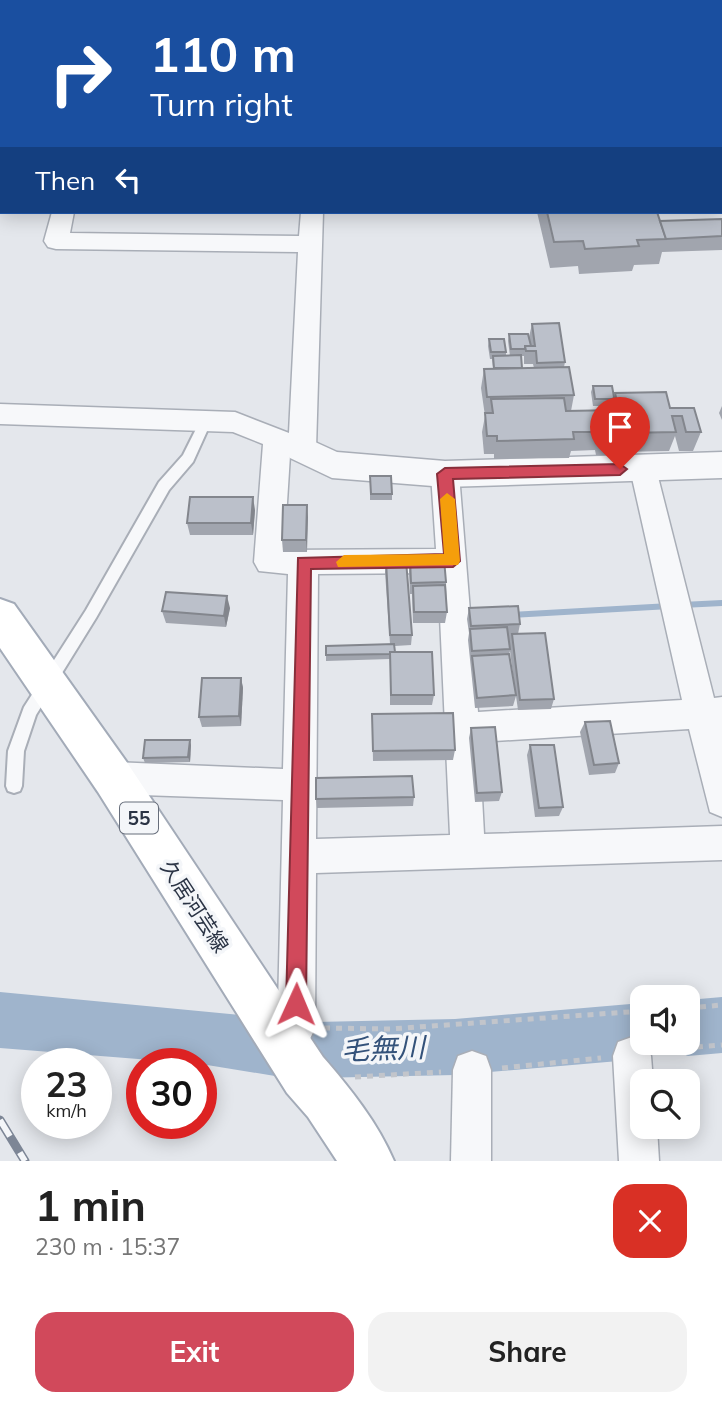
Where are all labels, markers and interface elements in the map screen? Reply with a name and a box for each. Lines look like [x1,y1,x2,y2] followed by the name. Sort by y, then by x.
[150,23,296,84] text: 110 m
[35,28,126,119] icon: right
[150,84,293,124] text: Turn right
[109,161,147,199] icon: left
[35,164,95,197] text: Then
[590,397,650,469] pin
[601,408,639,446] icon: arrive
[120,803,158,834] road number: 55
[156,855,234,957] street label: 久居河芸線
[259,967,333,1041] position arrow
[630,985,700,1139] map controls
[630,985,700,1055] button: sound
[340,1029,429,1067] water label: 毛無川
[126,1048,217,1139] speed limit sign: 30
[45,1062,88,1106] text: 23
[630,1069,700,1139] button: search
[46,1099,87,1122] text: km/h
[35,1179,146,1232] text: 1 min
[613,1184,687,1258] button: close
[35,1232,180,1261] text: 230 m · 15:37
[35,1312,354,1392] button: Exit
[368,1312,687,1392] button: Share

